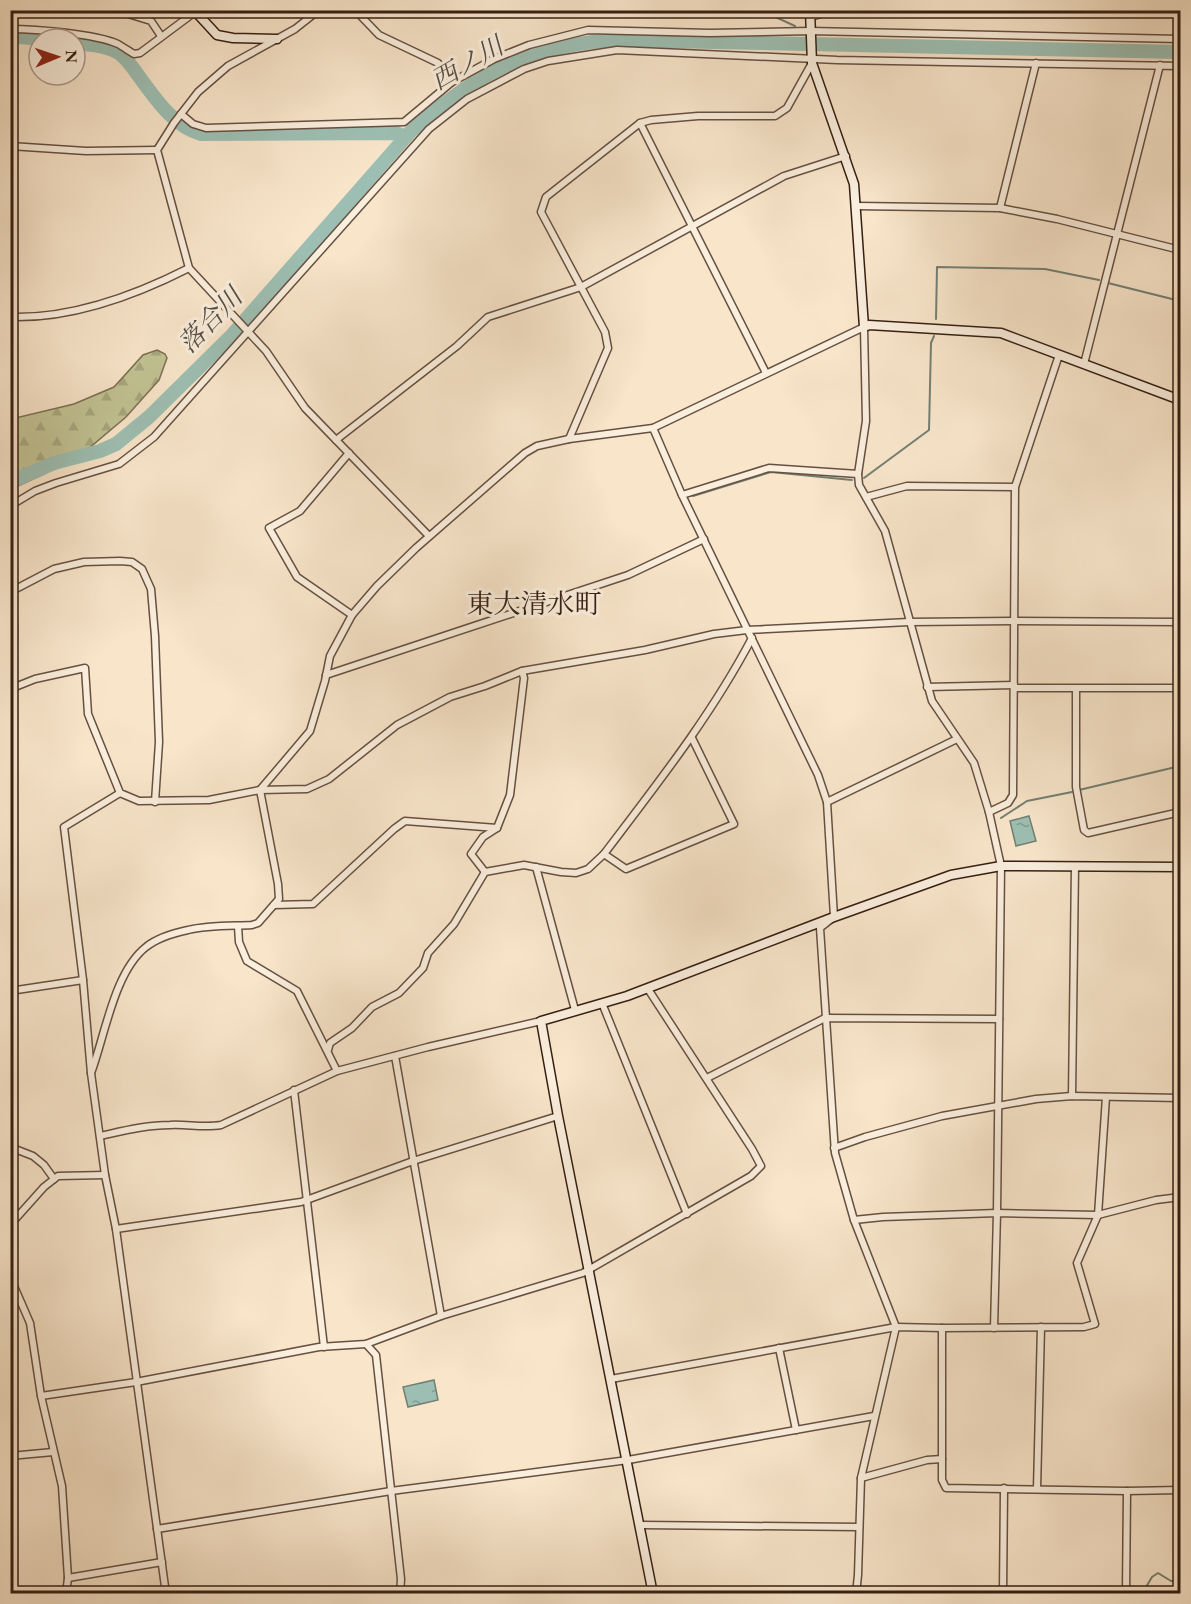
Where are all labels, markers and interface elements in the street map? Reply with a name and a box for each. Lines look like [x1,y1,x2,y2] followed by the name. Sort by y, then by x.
[27,27,87,87] north arrow
[425,27,512,97] water label: 西ノ川
[61,50,82,63] text: N
[171,278,251,360] water label: 落合川
[467,586,602,621] district label: 東大清水町

